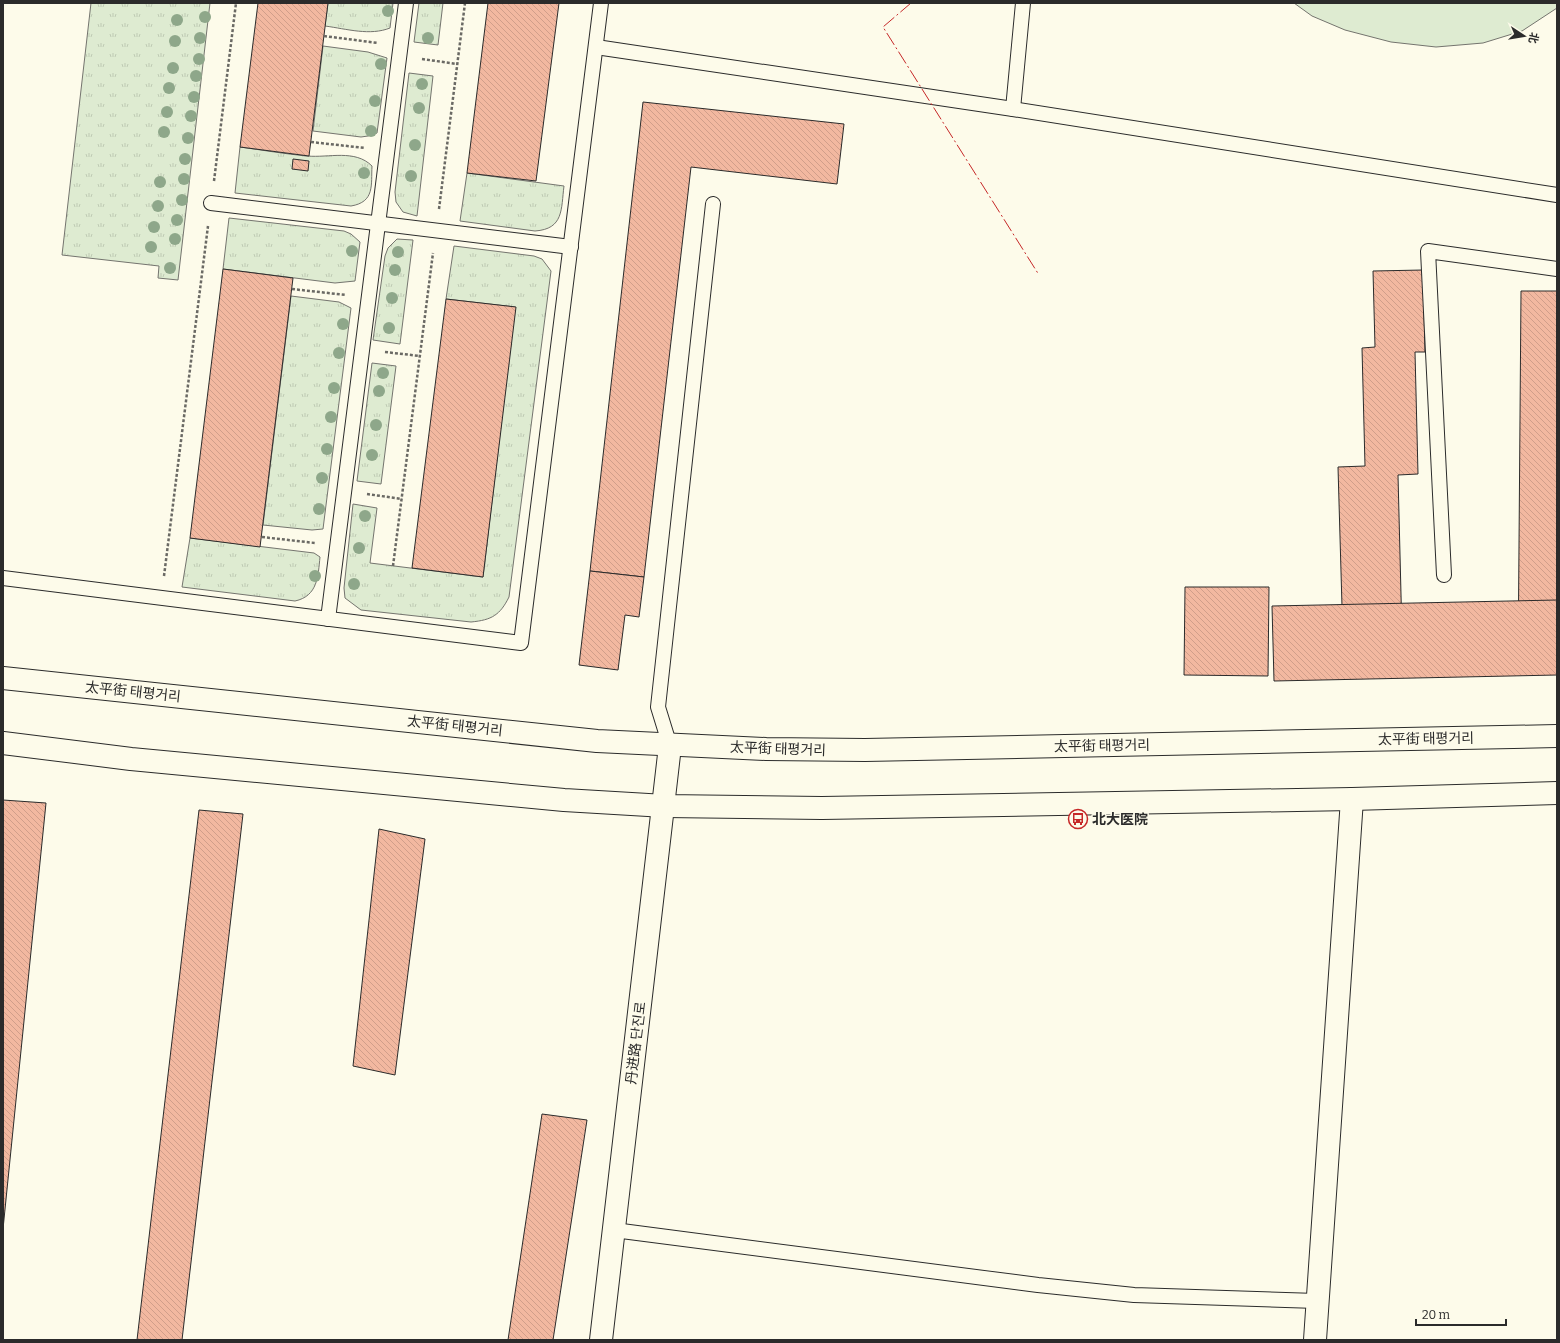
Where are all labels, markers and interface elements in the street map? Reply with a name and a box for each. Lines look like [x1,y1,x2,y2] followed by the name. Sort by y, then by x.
[1504,16,1544,56] north arrow
[1526,31,1541,45] text: 北
[84,679,182,705] street label: 太平街 태평거리
[406,713,504,739] street label: 太平街 태평거리
[1378,730,1474,748] street label: 太平街 태평거리
[1054,737,1150,755] street label: 太平街 태평거리
[730,739,826,759] street label: 太平街 태평거리
[1067,808,1089,830] bus stop icon: 北大医院
[1092,811,1148,828] place label: 北大医院
[622,1000,650,1085] street label: 丹进路 단진로
[1416,1301,1506,1327] scale bar
[1422,1308,1451,1322] text: 20 m

